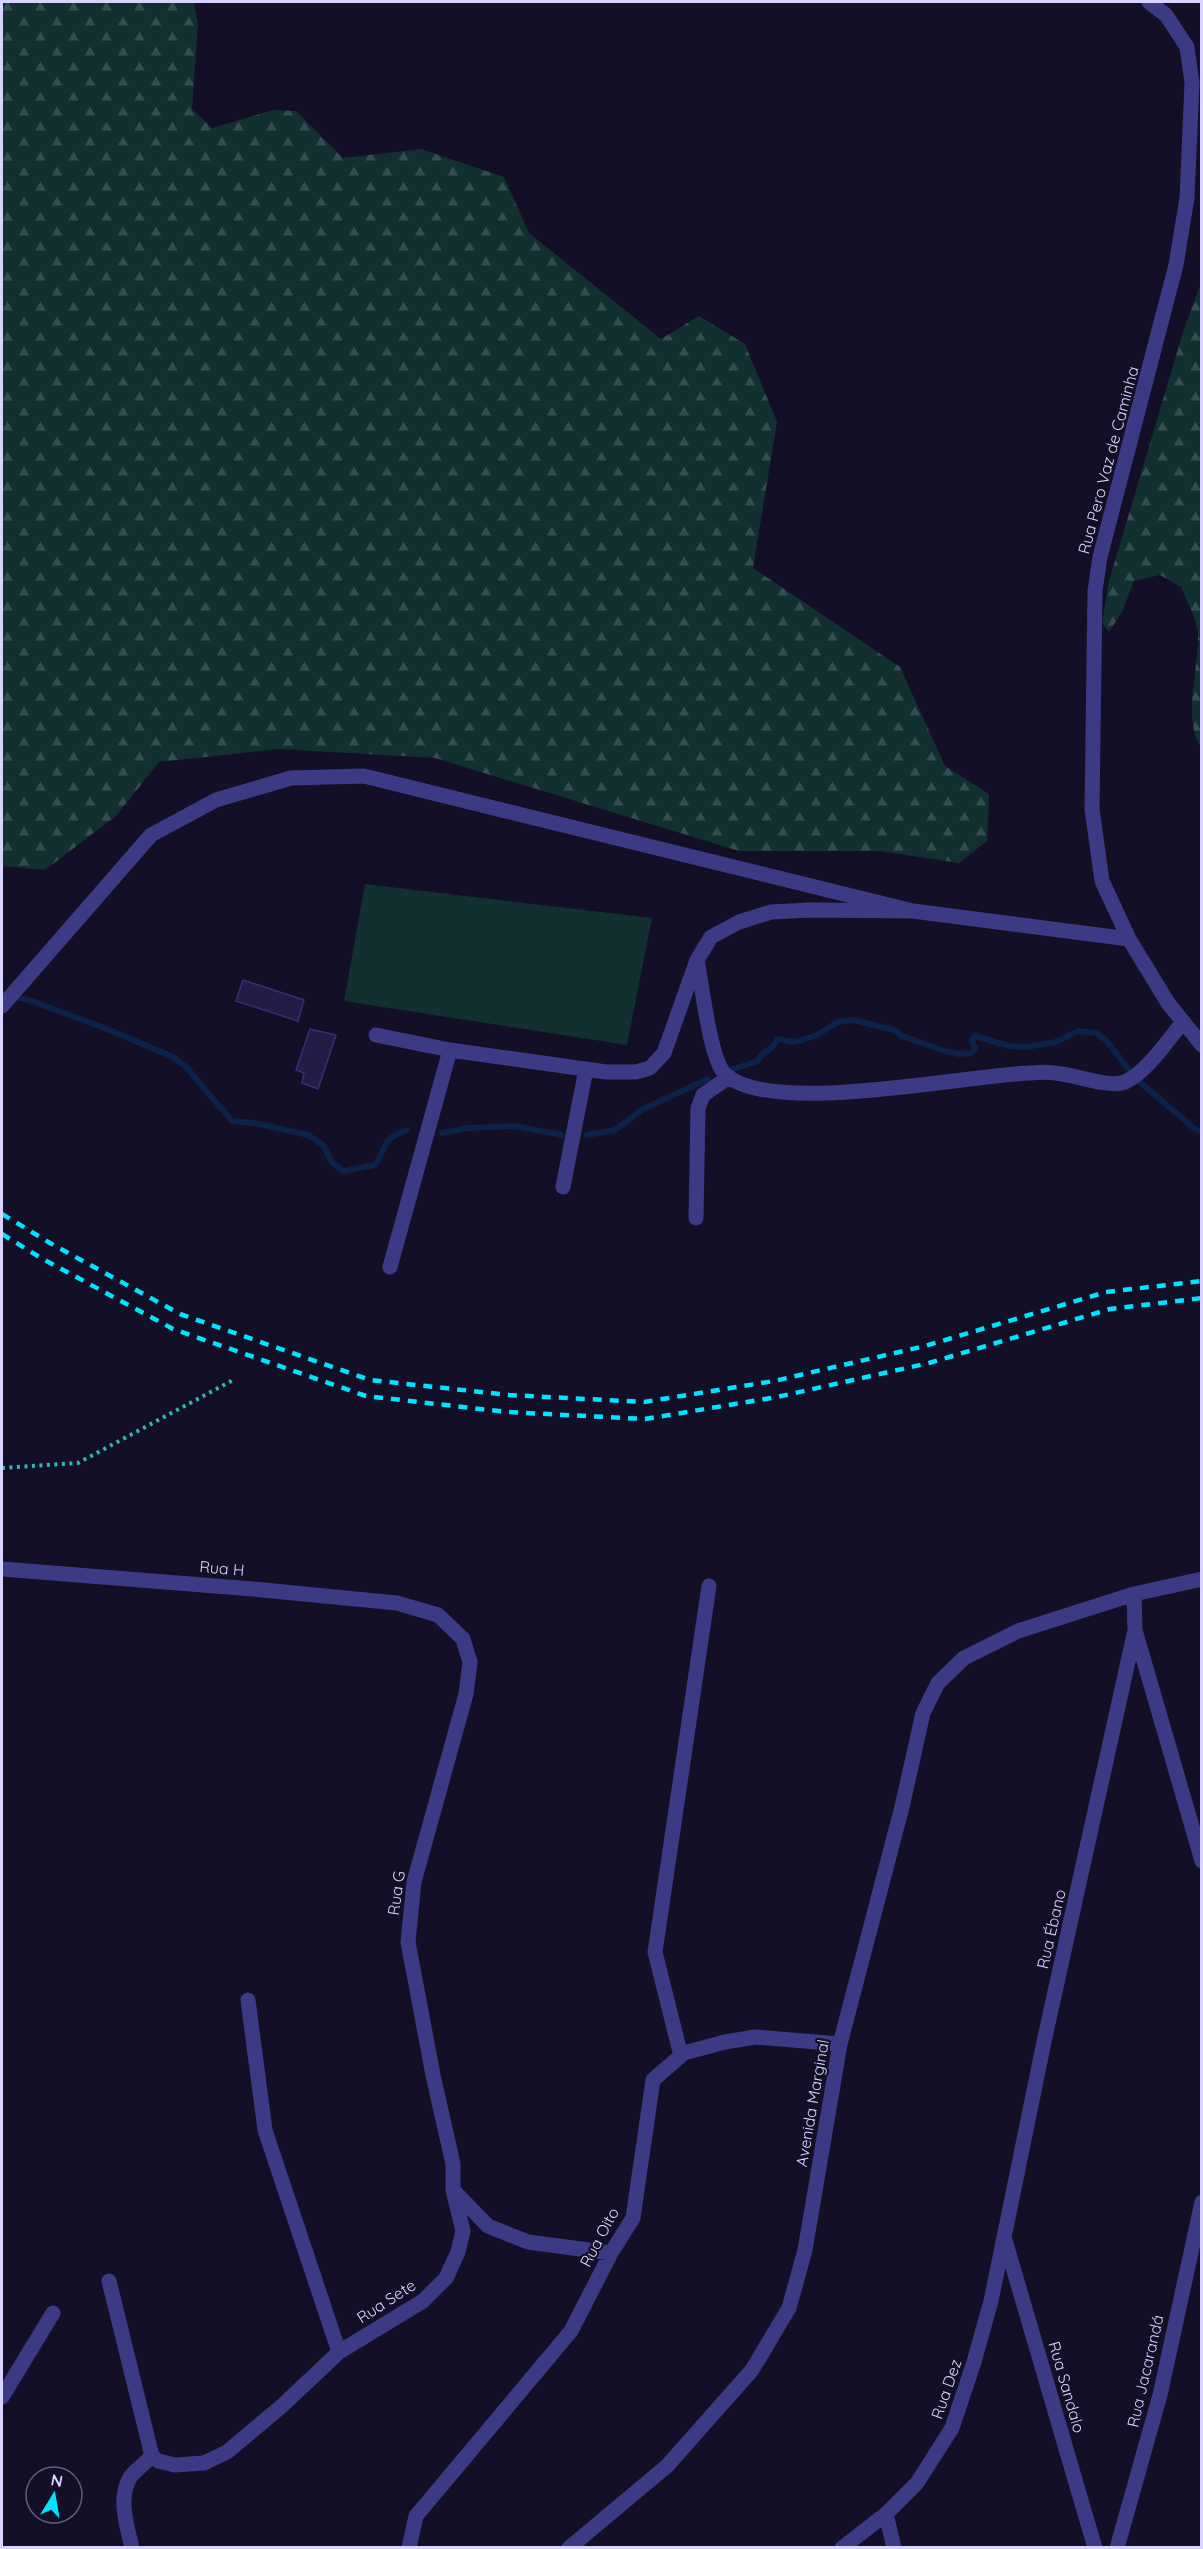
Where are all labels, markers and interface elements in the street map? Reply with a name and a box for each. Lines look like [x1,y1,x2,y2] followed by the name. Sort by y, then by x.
[1073,364,1143,556] street label: Rua Pero Vaz de Caminha
[199,1556,245,1580] street label: Rua H
[383,1869,409,1917] street label: Rua G
[1032,1887,1070,1971] street label: Rua Ébano
[791,2038,833,2168] street label: Avenida Marginal
[575,2204,623,2270] street label: Rua Oito
[353,2275,419,2327] street label: Rua Sete
[1122,2313,1168,2429] street label: Rua Jacarandá
[1044,2339,1090,2435] street label: Rua Sandalo
[926,2356,966,2422] street label: Rua Dez
[24,2465,84,2525] north arrow
[49,2469,65,2491] text: N

